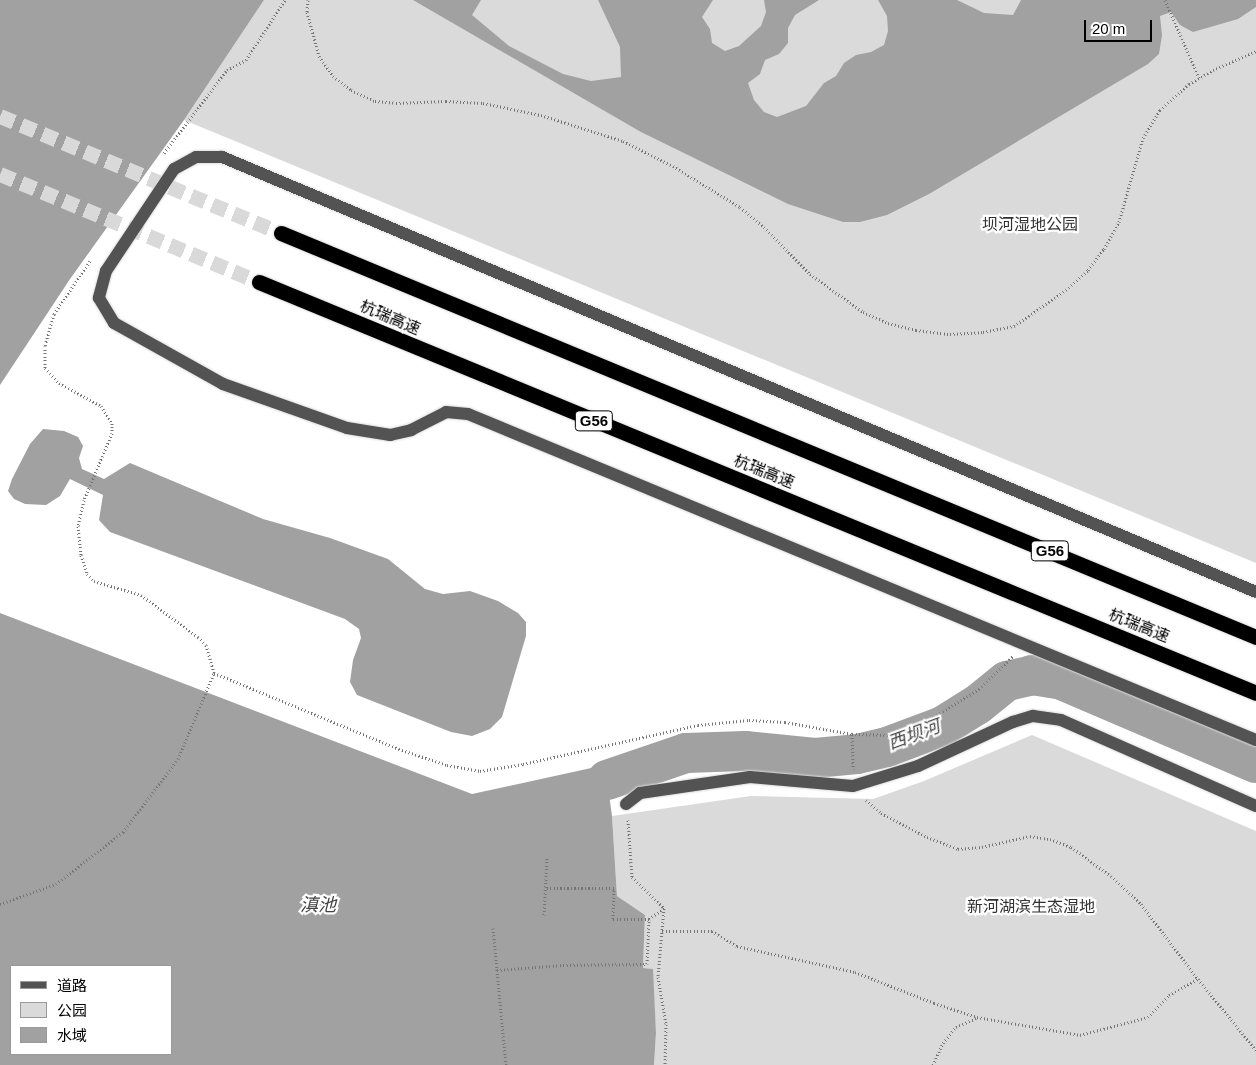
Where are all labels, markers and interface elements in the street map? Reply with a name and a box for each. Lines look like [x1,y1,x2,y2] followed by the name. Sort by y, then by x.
[1086,10,1154,42] scale bar
[1092,20,1125,37] text: 20 m
[982,215,1078,235] park label: 坝河湿地公园
[357,297,423,339] street label: 杭瑞高速
[574,408,614,434] road number: G56
[731,451,797,493] street label: 杭瑞高速
[1030,538,1070,564] road number: G56
[1106,605,1172,647] street label: 杭瑞高速
[885,716,943,754] water label: 西坝河
[300,894,336,916] water label: 滇池
[967,897,1095,917] park label: 新河湖滨生态湿地
[10,965,172,1055] legend
[57,977,87,994] text: 道路
[57,1002,87,1019] text: 公园
[57,1027,87,1044] text: 水域

